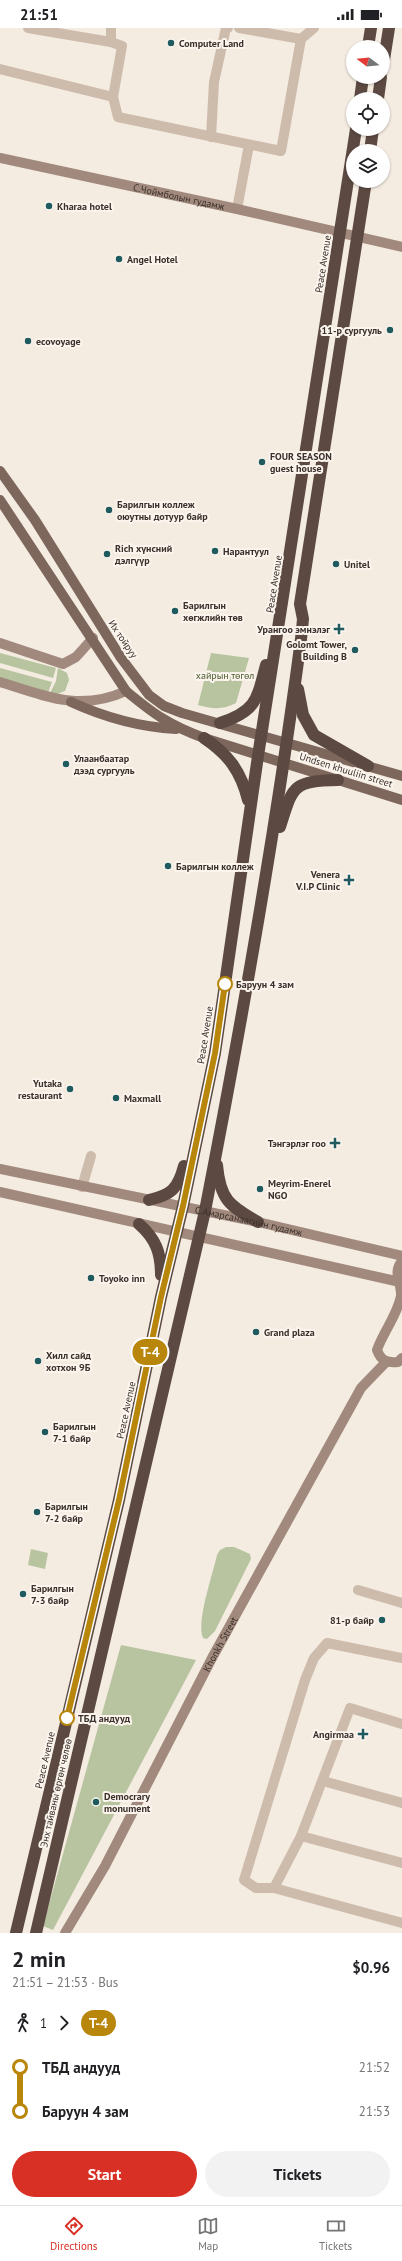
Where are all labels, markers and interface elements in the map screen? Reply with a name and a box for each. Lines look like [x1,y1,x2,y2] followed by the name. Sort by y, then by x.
[20,5,58,24] text: 21:51
[179,37,244,50] place label: Computer Land
[166,38,176,48] marker: Computer Land
[346,40,390,84] north arrow
[346,40,390,188] map controls
[346,92,390,136] button: locate
[346,144,390,188] button: layers
[132,180,226,213] street label: С.Чоймболын гудамж
[57,200,112,213] place label: Kharaa hotel
[44,201,54,211] marker: Kharaa hotel
[312,234,334,294] street label: Peace Avenue
[127,253,178,266] place label: Angel Hotel
[114,254,124,264] marker: Angel Hotel
[322,324,382,337] place label: 11-р сургууль
[385,325,395,335] marker: 11-р сургууль
[36,335,81,348] place label: ecovoyage
[23,336,33,346] marker: ecovoyage
[270,450,332,475] place label: FOUR SEASON guest house
[257,457,267,467] marker: FOUR SEASON guest house
[117,498,208,523] place label: Барилгын коллеж оюутны дотуур байр
[104,505,114,515] marker: Барилгын коллеж оюутны дотуур байр
[114,542,172,567] place label: Rich хүнсний дэлгүүр
[223,545,269,558] place label: Нарантуул
[210,546,220,556] marker: Нарантуул
[102,549,112,559] marker: Rich хүнсний дэлгүүр
[263,554,285,614] street label: Peace Avenue
[344,558,370,571] place label: Unitel
[331,559,341,569] marker: Unitel
[183,599,243,624] place label: Барилгын хөгжлийн төв
[170,606,180,616] marker: Барилгын хөгжлийн төв
[105,617,141,661] street label: Их тойруу
[256,623,330,636] place label: Урангоо эмнэлэг
[333,623,345,635] marker: Урангоо эмнэлэг
[286,638,347,663] place label: Golomt Tower, Building B
[350,645,360,655] marker: Golomt Tower, Building B
[196,669,254,682] park label: хайрын төгөл
[298,750,395,791] street label: Undsen khuuliin street
[73,752,135,777] place label: Улаанбаатар дээд сургууль
[61,759,71,769] marker: Улаанбаатар дээд сургууль
[176,860,254,873] place label: Барилгын коллеж
[163,861,173,871] marker: Барилгын коллеж
[295,868,341,893] place label: Venera V.I.P Clinic
[343,874,355,886] marker: Venera V.I.P Clinic
[217,976,233,992] marker: Баруун 4 зам
[236,978,294,991] place label: Баруун 4 зам
[194,1005,216,1065] street label: Peace Avenue
[18,1077,62,1102] place label: Yutaka restaurant
[65,1084,75,1094] marker: Yutaka restaurant
[124,1092,161,1105] place label: Maxmall
[111,1093,121,1103] marker: Maxmall
[268,1137,327,1150] place label: Тэнгэрлэг гоо
[329,1137,341,1149] marker: Тэнгэрлэг гоо
[268,1177,331,1202] place label: Meyrim-Enerel NGO
[255,1184,265,1194] marker: Meyrim-Enerel NGO
[194,1203,304,1239] street label: С.Амарсанаагийн гудамж
[99,1272,145,1285] place label: Toyoko inn
[86,1273,96,1283] marker: Toyoko inn
[264,1326,315,1339] place label: Grand plaza
[251,1327,261,1337] marker: Grand plaza
[127,1339,173,1365] line badge: Т-4
[140,1343,160,1361] text: Т-4
[46,1349,91,1374] place label: Хилл сайд хотхон 9Б
[33,1356,43,1366] marker: Хилл сайд хотхон 9Б
[114,1380,138,1440] street label: Peace Avenue
[53,1420,96,1445] place label: Барилгын 7-1 байр
[40,1427,50,1437] marker: Барилгын 7-1 байр
[45,1500,88,1525] place label: Барилгын 7-2 байр
[32,1507,42,1517] marker: Барилгын 7-2 байр
[31,1582,74,1607] place label: Барилгын 7-3 байр
[18,1589,28,1599] marker: Барилгын 7-3 байр
[200,1614,240,1674] street label: Khonkh Street
[330,1614,375,1627] place label: 81-р байр
[377,1615,387,1625] marker: 81-р байр
[59,1710,75,1726] marker: ТБД андууд
[78,1712,130,1725] place label: ТБД андууд
[313,1728,354,1741] place label: Angirmaa
[357,1728,369,1740] marker: Angirmaa
[32,1730,58,1790] street label: Peace Avenue
[37,1737,75,1849] street label: Энх тайваны өргөн чөлөө
[104,1790,151,1815] place label: Democrary monument
[91,1797,101,1807] marker: Democrary monument
[12,1945,66,1973] text: 2 min
[352,1958,390,1977] text: $0.96
[12,1974,118,1991] text: 21:51 – 21:53 · Bus
[12,2012,34,2034] icon: walk
[53,2012,75,2034] icon: forward
[89,2014,108,2032] text: Т-4
[40,2015,47,2032] text: 1
[42,2058,120,2077] text: ТБД андууд
[359,2059,390,2076] text: 21:52
[42,2102,129,2121] text: Баруун 4 зам
[359,2103,390,2120] text: 21:53
[12,2151,197,2197] button: Start
[205,2151,390,2197] button: Tickets
[50,2215,97,2253] tab: Directions
[197,2215,219,2253] tab: Map
[319,2215,352,2253] tab: Tickets

